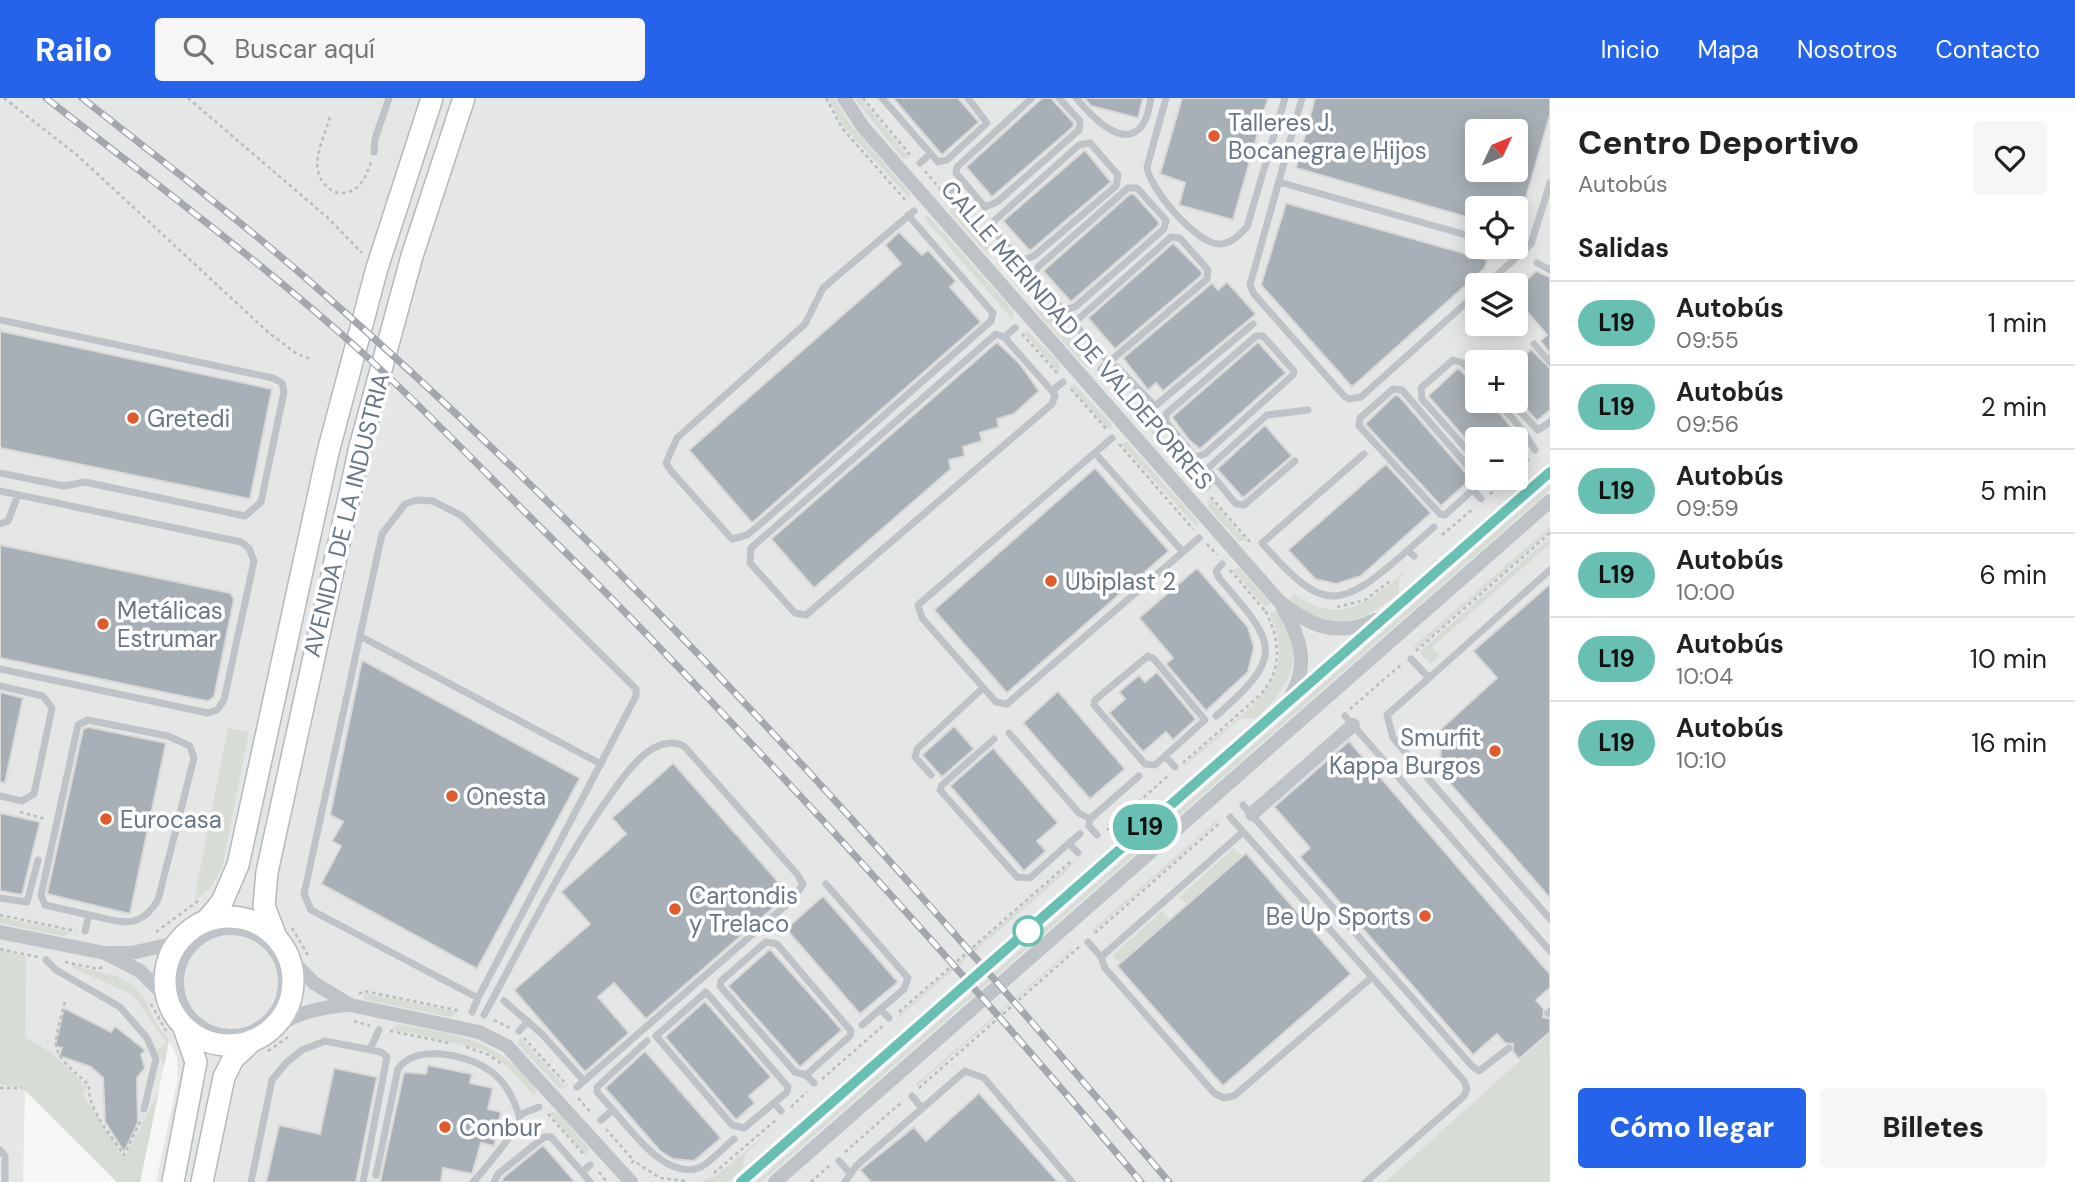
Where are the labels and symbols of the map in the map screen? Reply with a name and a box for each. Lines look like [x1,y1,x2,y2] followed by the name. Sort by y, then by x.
[1228,107,1427,166] place label: Talleres J. Bocanegra e Hijos
[1465,119,1528,182] north arrow
[1206,128,1222,144] marker: Talleres J. Bocanegra e Hijos
[934,174,1220,496] street label: CALLE MERINDAD DE VALDEPORRES
[296,370,396,660] street label: AVENIDA DE LA INDUSTRIA
[147,403,230,434] place label: Gretedi
[125,410,141,426] marker: Gretedi
[1065,566,1176,597] place label: Ubiplast 2
[1043,573,1059,589] marker: Ubiplast 2
[117,595,223,654] place label: Metálicas Estrumar
[95,616,111,632] marker: Metálicas Estrumar
[1329,722,1481,781] place label: Smurfit Kappa Burgos
[1487,743,1503,759] marker: Smurfit Kappa Burgos
[466,781,546,812] place label: Onesta
[444,788,460,804] marker: Onesta
[120,804,222,835] place label: Eurocasa
[1105,804,1185,850] line badge: L19
[98,811,114,827] marker: Eurocasa
[689,880,798,939] place label: Cartondis y Trelaco
[667,901,683,917] marker: Cartondis y Trelaco
[1266,901,1411,932] place label: Be Up Sports
[1417,908,1433,924] marker: Be Up Sports
[1013,916,1043,946] unlabelled marker
[459,1112,542,1143] place label: Conbur
[437,1119,453,1135] marker: Conbur

